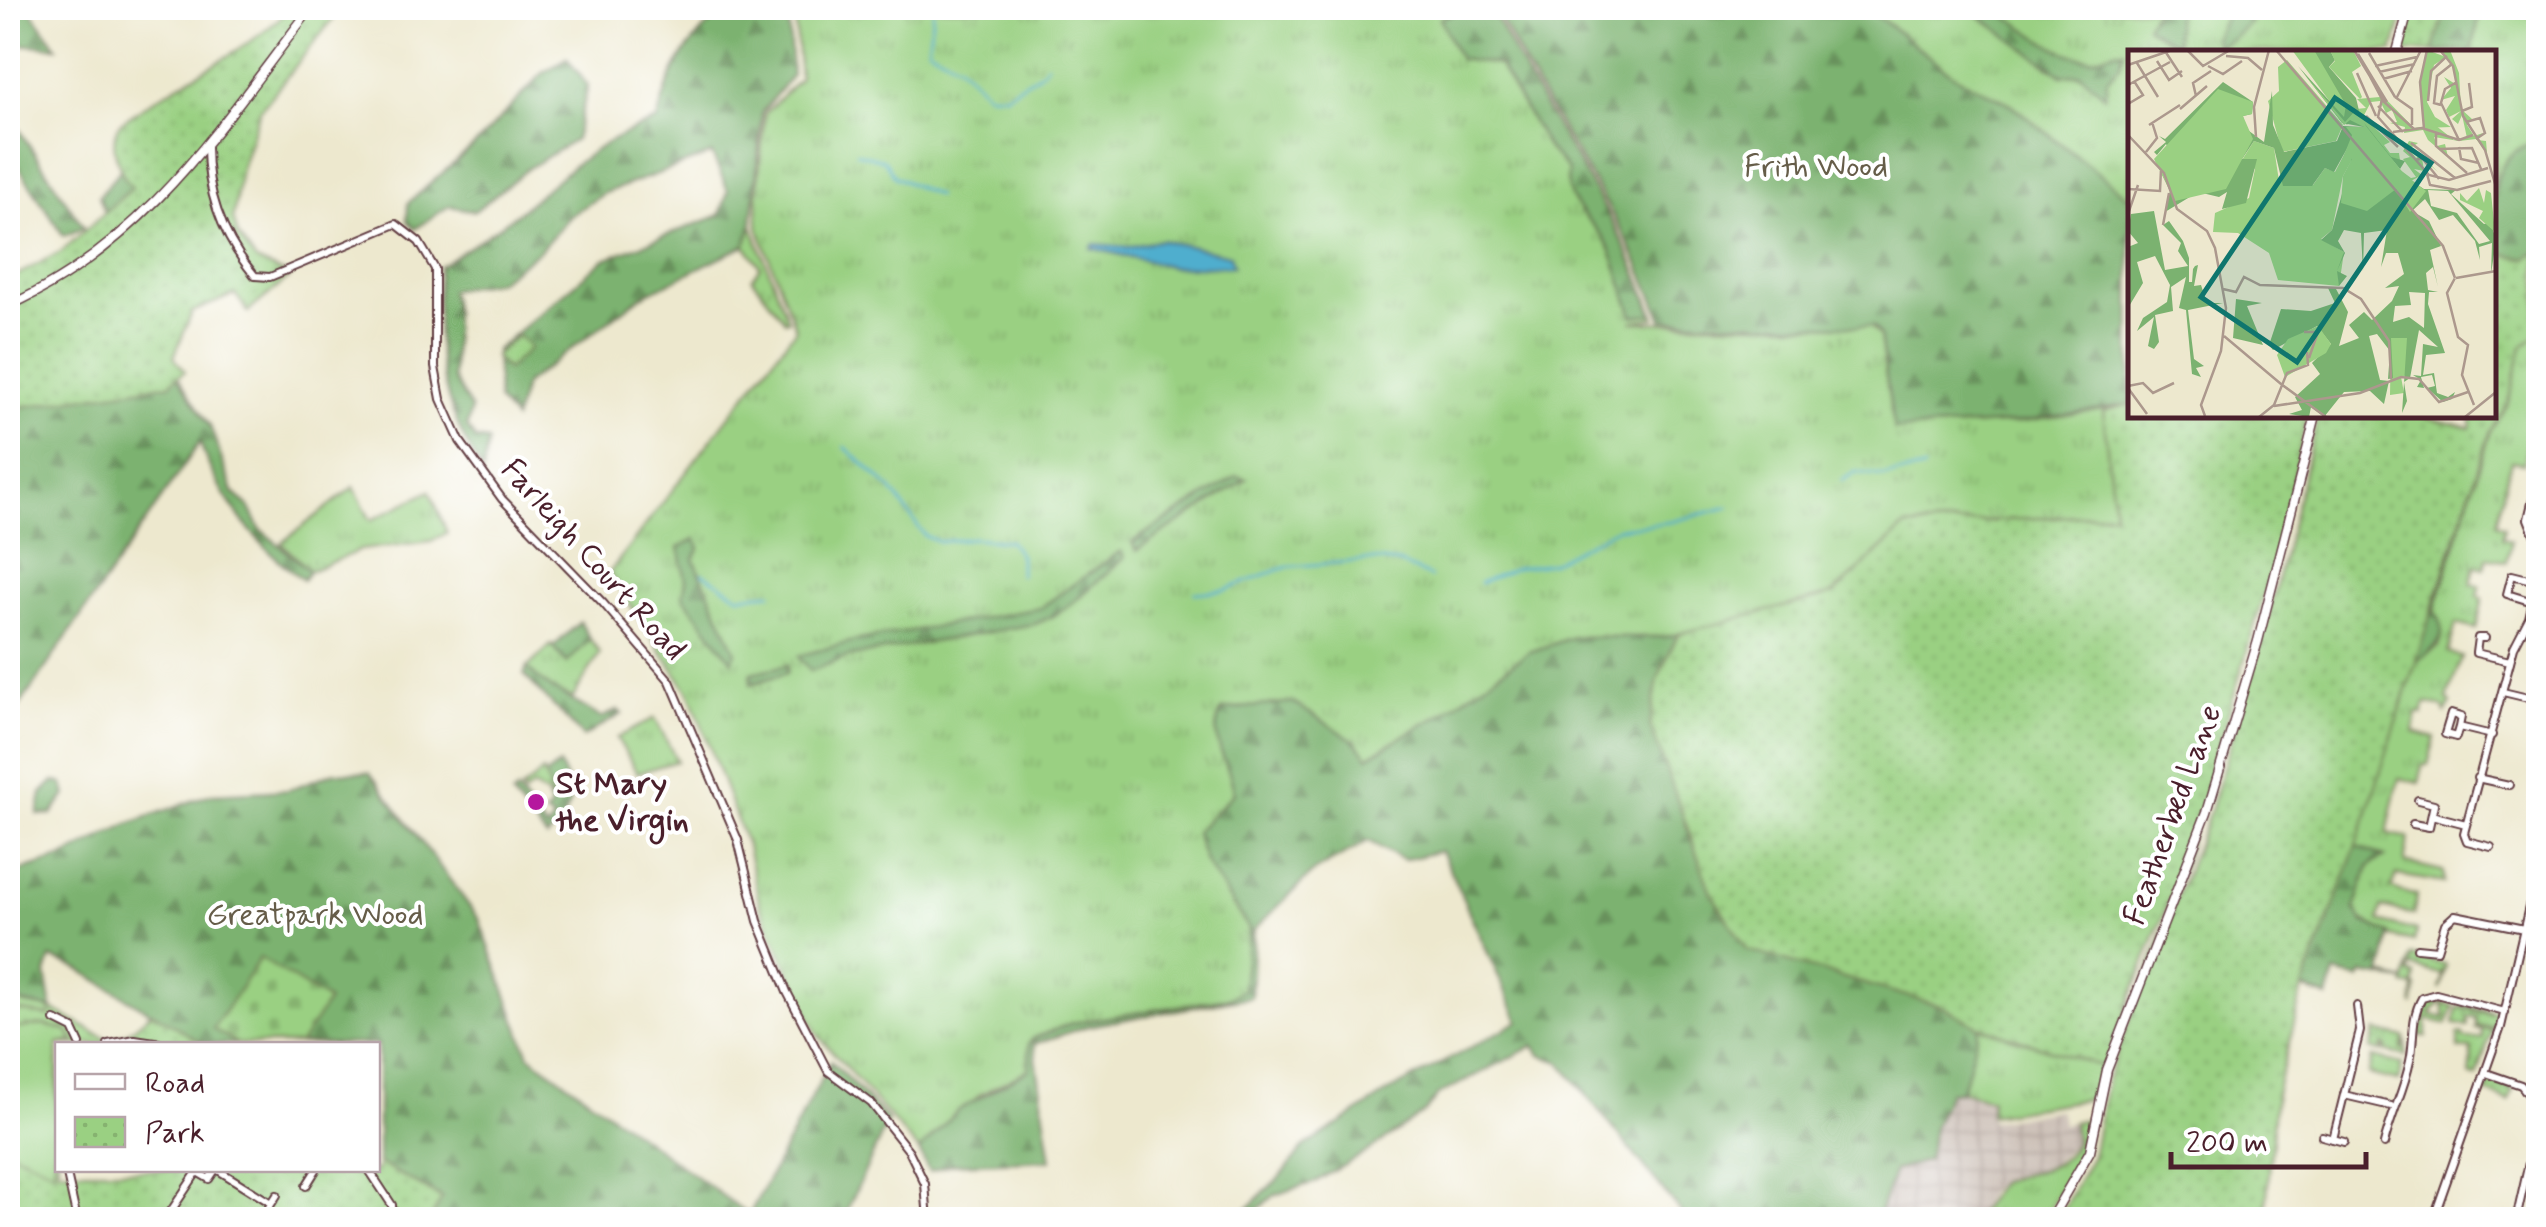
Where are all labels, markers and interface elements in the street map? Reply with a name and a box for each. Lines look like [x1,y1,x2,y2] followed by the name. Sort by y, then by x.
[2128,50,2496,418] inset map
[1744,146,1888,188] park label: Frith Wood
[491,450,695,670] street label: Farleigh Court Road
[2114,699,2232,931] street label: Featherbed Lane
[555,763,689,845] place label: St Mary the Virgin
[525,791,547,813] marker: St Mary the Virgin
[206,894,424,936] park label: Greatpark Wood
[55,1042,380,1172] legend
[145,1064,205,1103] text: Road
[2171,1107,2366,1169] scale bar
[145,1114,205,1153] text: Park
[2186,1124,2268,1163] text: 200 m

